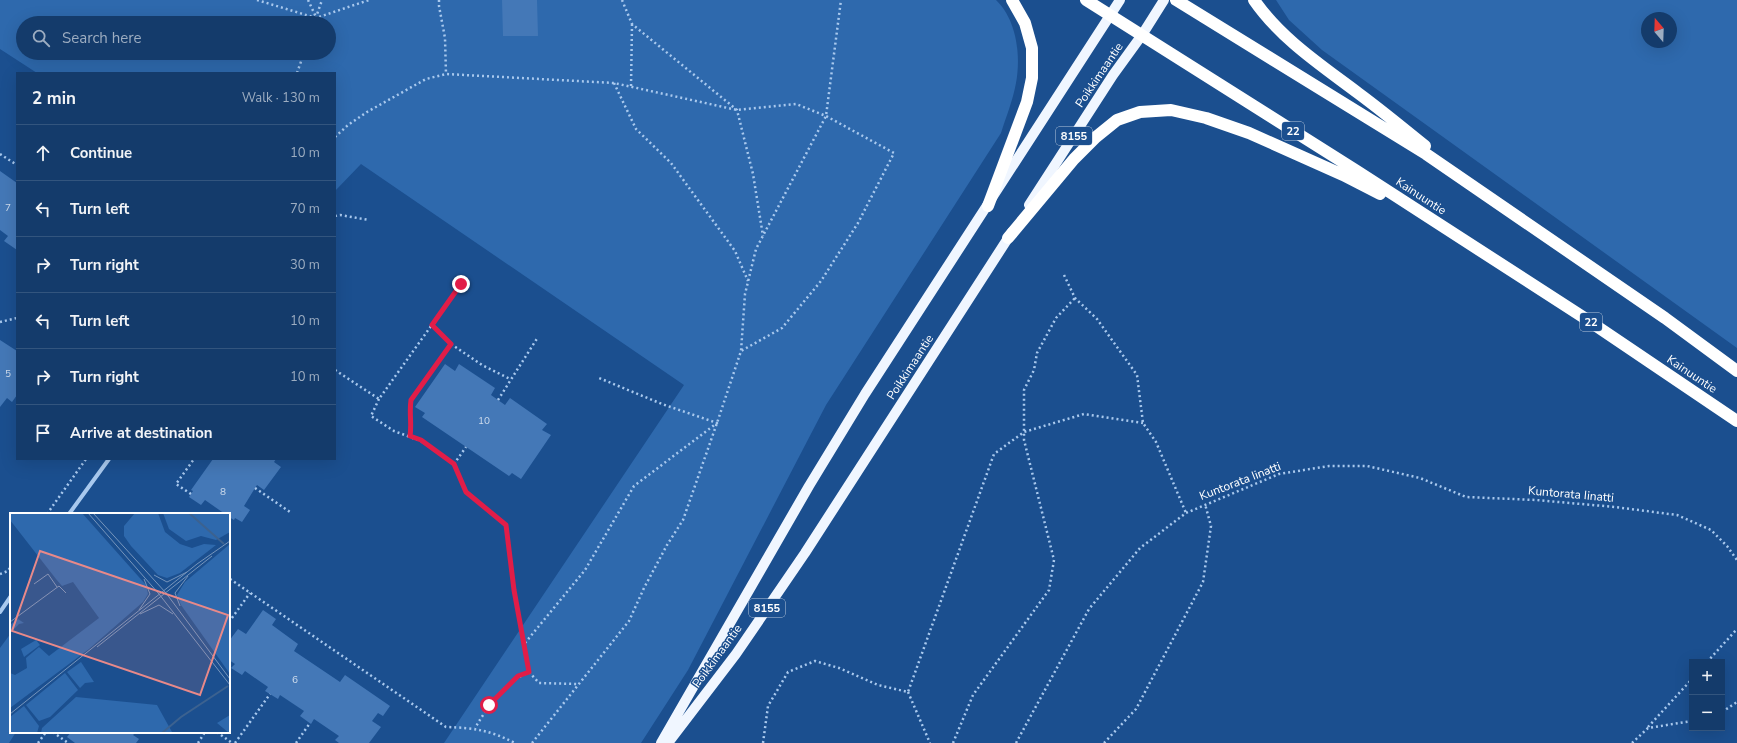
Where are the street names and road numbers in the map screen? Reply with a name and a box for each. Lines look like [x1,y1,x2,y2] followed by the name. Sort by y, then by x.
[1071,40,1127,110] street label: Poikkimaantie
[1282,122,1304,140] road number: 22
[1056,127,1092,145] road number: 8155
[1393,174,1449,218] street label: Kainuuntie
[1580,313,1602,331] road number: 22
[883,331,937,403] street label: Poikkimaantie
[1664,351,1720,397] street label: Kainuuntie
[1197,458,1283,504] street label: Kuntorata Iinatti
[1527,482,1615,506] street label: Kuntorata Iinatti
[749,599,785,617] road number: 8155
[689,621,745,691] street label: Poikkimaantie

